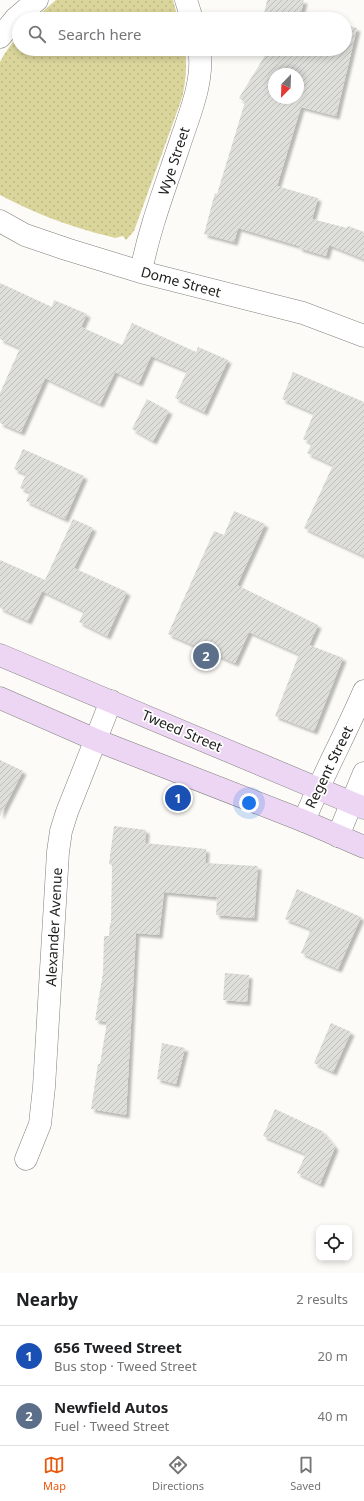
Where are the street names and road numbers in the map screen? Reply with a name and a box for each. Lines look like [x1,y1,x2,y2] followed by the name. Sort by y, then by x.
[154,124,193,197] street label: Wye Street
[139,262,223,301] street label: Dome Street
[139,705,225,756] street label: Tweed Street
[300,722,357,811] street label: Regent Street
[41,867,66,987] street label: Alexander Avenue

